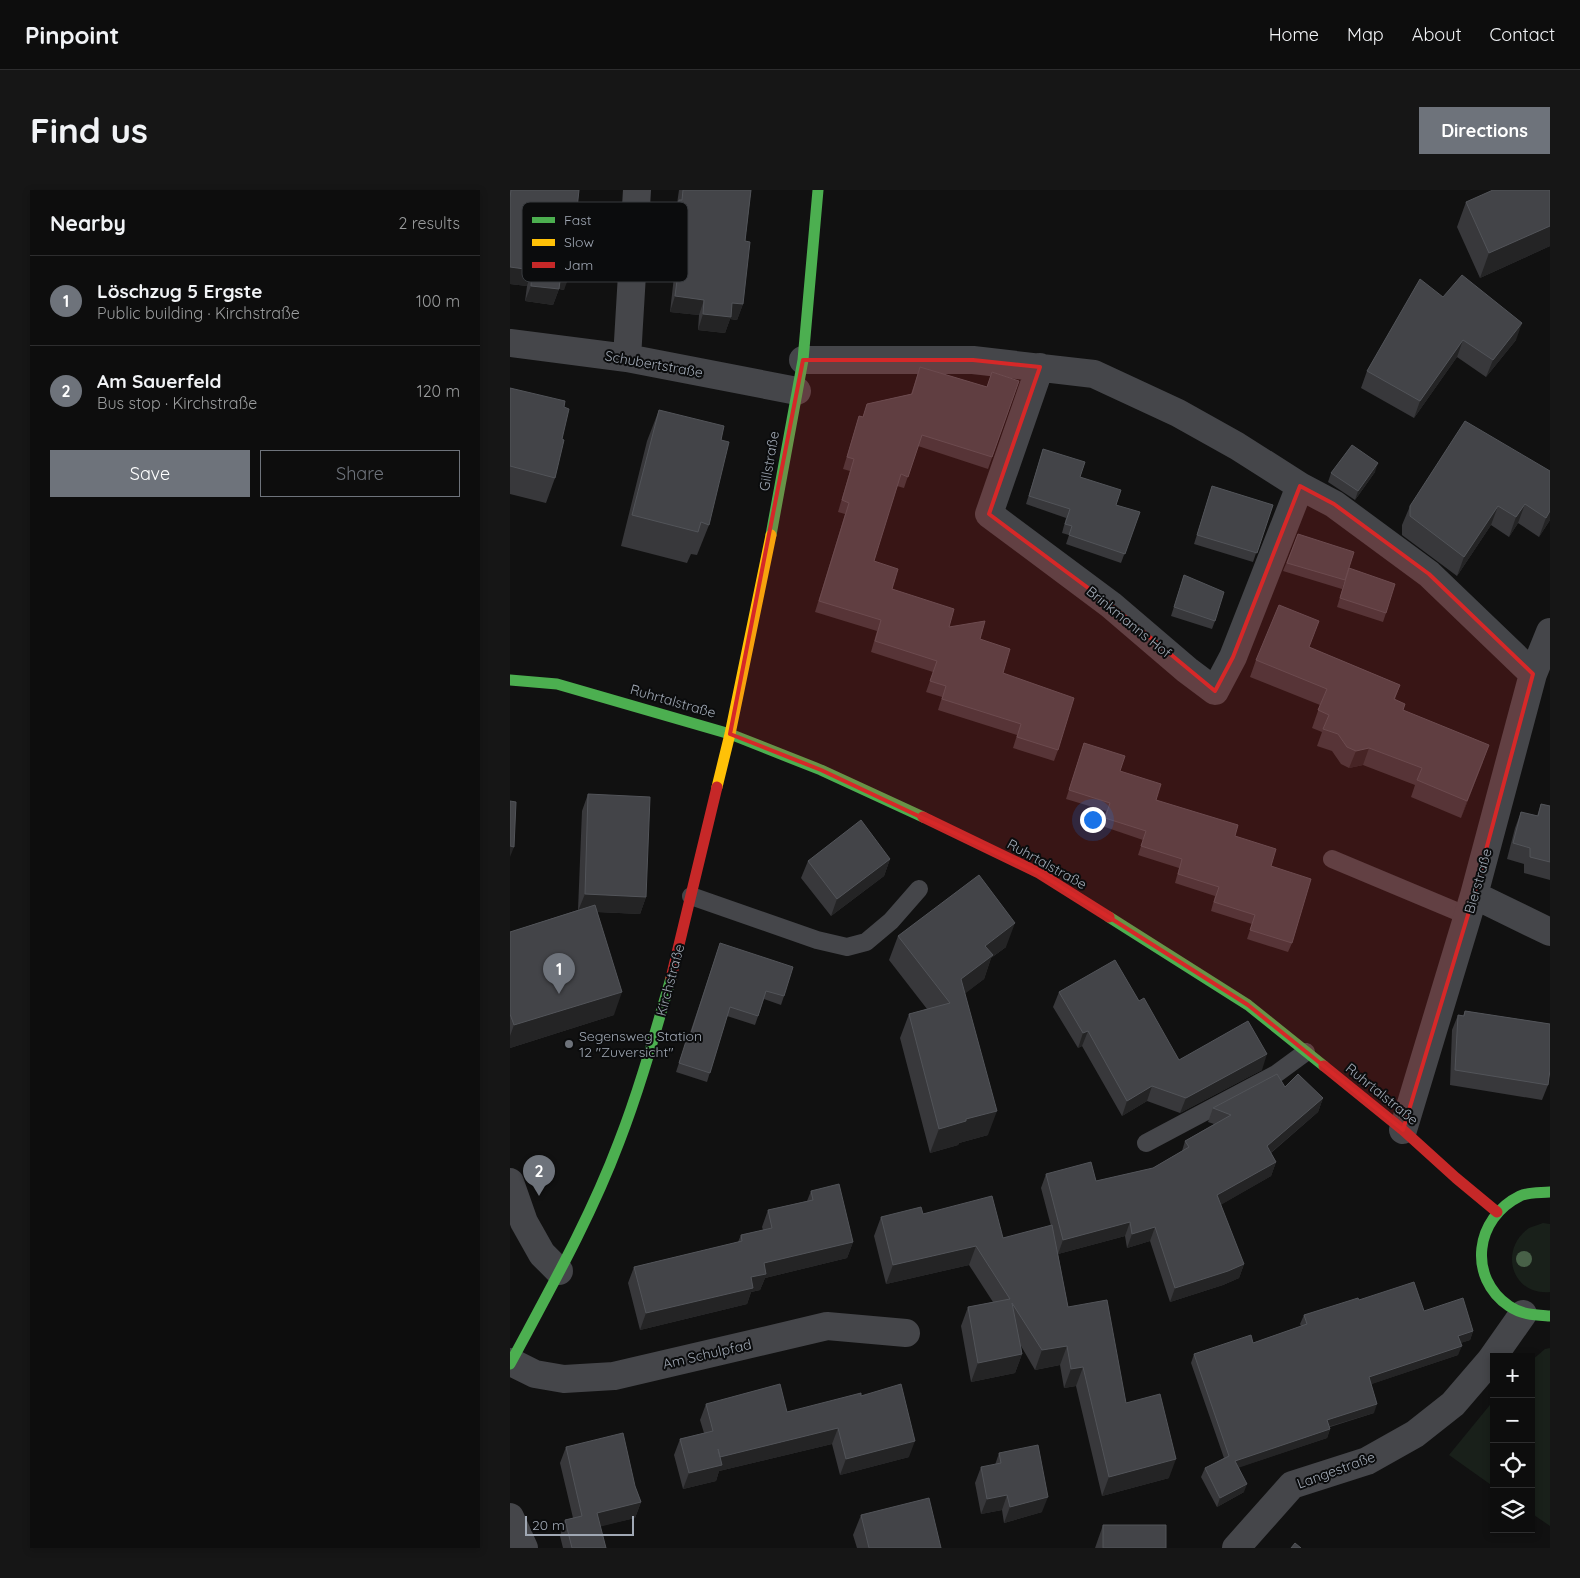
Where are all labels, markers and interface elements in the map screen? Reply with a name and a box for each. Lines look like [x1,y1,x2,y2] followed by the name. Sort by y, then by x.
[25,20,119,50] text: Pinpoint
[1269,23,1319,46] text: Home
[1347,23,1384,46] text: Map
[1412,23,1462,46] text: About
[1490,23,1555,46] text: Contact
[1419,107,1550,154] button: Directions
[30,108,148,152] text: Find us
[522,202,688,282] legend
[50,210,126,236] text: Nearby
[564,211,592,229] text: Fast
[398,213,460,233] text: 2 results
[564,233,594,251] text: Slow
[564,256,593,274] text: Jam
[97,279,262,303] text: Löschzug 5 Ergste
[63,291,69,311] text: 1
[416,291,460,311] text: 100 m
[97,303,300,323] text: Public building · Kirchstraße
[604,347,705,381] street label: Schubertstraße
[97,369,222,393] text: Am Sauerfeld
[61,381,71,401] text: 2
[417,381,460,401] text: 120 m
[97,393,257,413] text: Bus stop · Kirchstraße
[755,430,783,492] street label: Gillstraße
[50,450,250,497] button: Save
[260,450,460,497] button: Share
[1083,582,1175,662] street label: Brinkmanns Hof
[628,680,718,722] street label: Ruhrtalstraße
[1080,807,1106,833] your location
[1004,835,1090,893] street label: Ruhrtalstraße
[1460,846,1496,916] street label: Bierstraße
[652,942,688,1018] street label: Kirchstraße
[543,953,575,994] pin: 1
[579,1027,702,1061] place label: Segensweg Station 12 "Zuversicht"
[563,1038,575,1050] marker: Segensweg Station 12 "Zuversicht"
[1342,1059,1422,1129] street label: Ruhrtalstraße
[523,1155,555,1196] pin: 2
[661,1335,753,1373] street label: Am Schulpfad
[1490,1353,1535,1533] map controls
[1490,1353,1535,1398] button: +
[1490,1398,1535,1443] button: −
[1490,1443,1535,1488] button: locate
[1294,1448,1378,1492] street label: Langestraße
[1490,1488,1535,1533] button: layers
[525,1513,634,1536] scale bar
[532,1516,565,1534] text: 20 m

